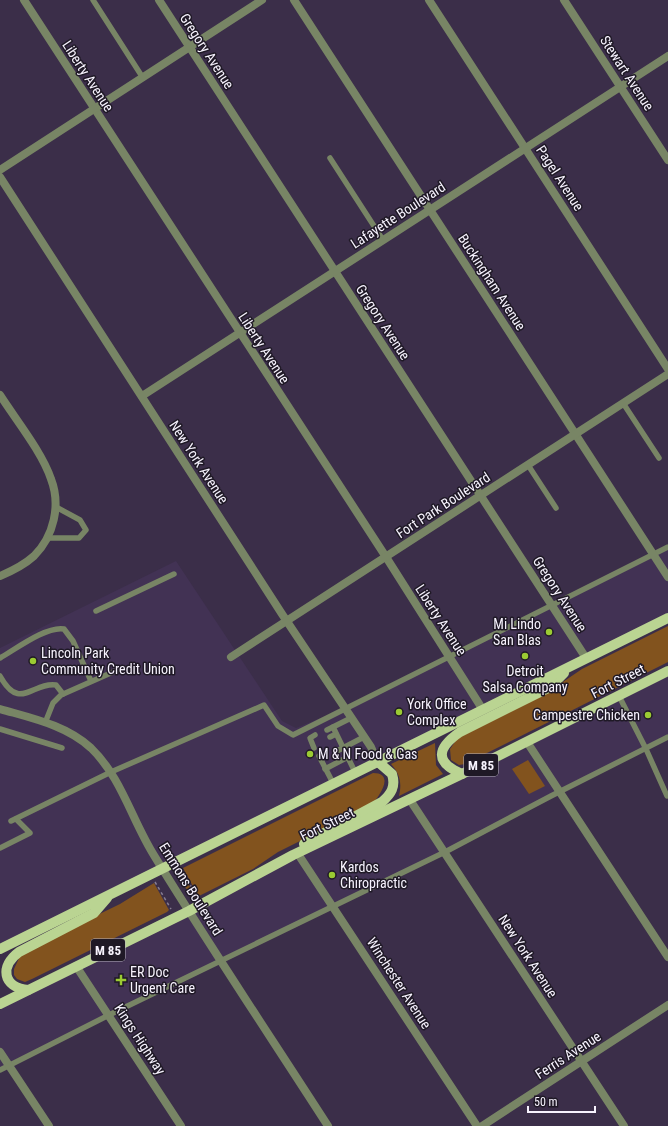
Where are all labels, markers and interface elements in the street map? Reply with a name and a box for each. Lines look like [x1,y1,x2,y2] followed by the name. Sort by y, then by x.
[177,10,238,92] street label: Gregory Avenue
[597,33,657,114] street label: Stewart Avenue
[59,37,117,115] street label: Liberty Avenue
[533,142,587,214] street label: Pagel Avenue
[348,178,448,252] street label: Lafayette Boulevard
[455,231,529,334] street label: Buckingham Avenue
[353,281,414,363] street label: Gregory Avenue
[235,309,293,387] street label: Liberty Avenue
[166,418,232,507] street label: New York Avenue
[393,469,493,541] street label: Fort Park Boulevard
[530,553,591,635] street label: Gregory Avenue
[412,581,470,659] street label: Liberty Avenue
[493,616,541,648] place label: Mi Lindo San Blas
[544,627,554,637] marker: Mi Lindo San Blas
[41,645,175,677] place label: Lincoln Park Community Credit Union
[520,651,530,661] marker: Detroit Salsa Company
[28,656,38,666] marker: Lincoln Park Community Credit Union
[588,661,648,701] street label: Fort Street
[482,663,568,695] place label: Detroit Salsa Company
[407,696,467,728] place label: York Office Complex
[394,707,404,717] marker: York Office Complex
[533,707,640,723] place label: Campestre Chicken
[643,710,653,720] marker: Campestre Chicken
[318,746,418,762] place label: M & N Food & Gas
[305,749,315,759] marker: M & N Food & Gas
[464,754,498,776] road number: M 85
[297,804,357,844] street label: Fort Street
[156,840,226,938] street label: Emmons Boulevard
[340,859,407,891] place label: Kardos Chiropractic
[327,870,337,880] marker: Kardos Chiropractic
[495,912,561,1001] street label: New York Avenue
[364,934,435,1032] street label: Winchester Avenue
[91,939,125,961] road number: M 85
[130,964,195,996] place label: ER Doc Urgent Care
[115,974,127,986] marker: ER Doc Urgent Care
[111,1001,169,1078] street label: Kings Highway
[532,1028,604,1082] street label: Ferris Avenue
[528,1088,595,1114] scale bar
[534,1095,558,1109] text: 50 m

